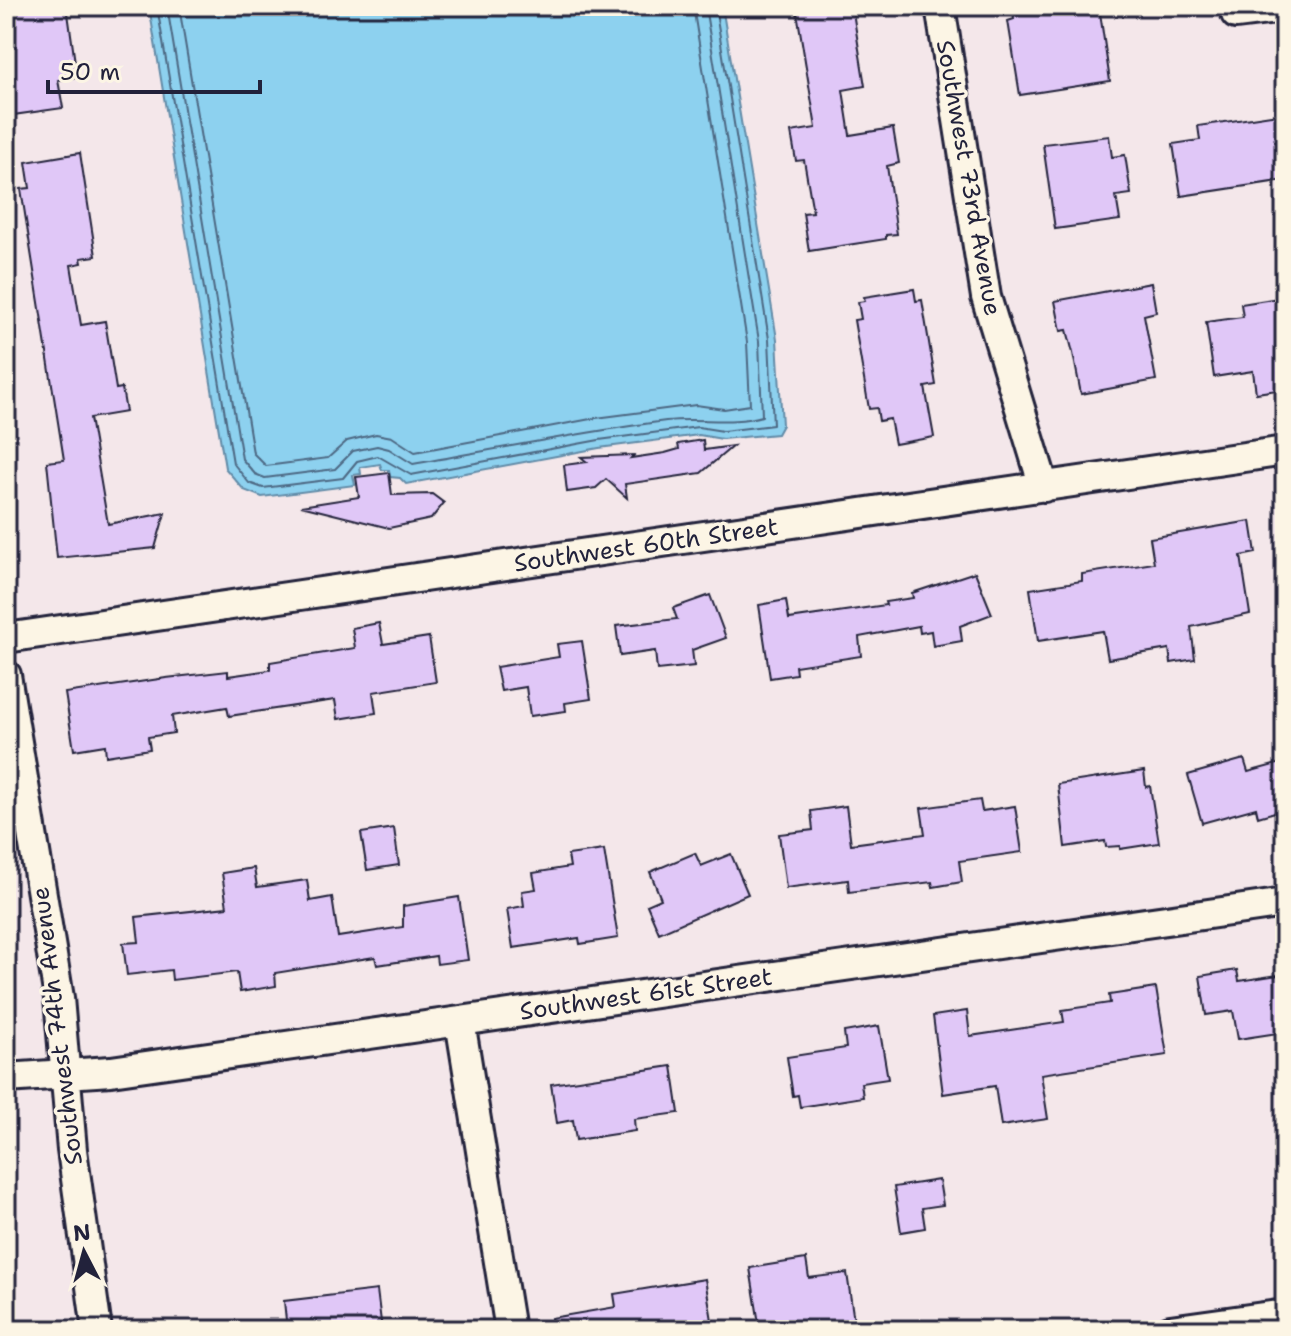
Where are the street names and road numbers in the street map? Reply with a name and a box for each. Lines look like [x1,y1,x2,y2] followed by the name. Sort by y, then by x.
[929,38,1009,318] street label: Southwest 73rd Avenue
[512,511,780,579] street label: Southwest 60th Street
[24,885,90,1167] street label: Southwest 74th Avenue
[518,960,774,1028] street label: Southwest 61st Street

